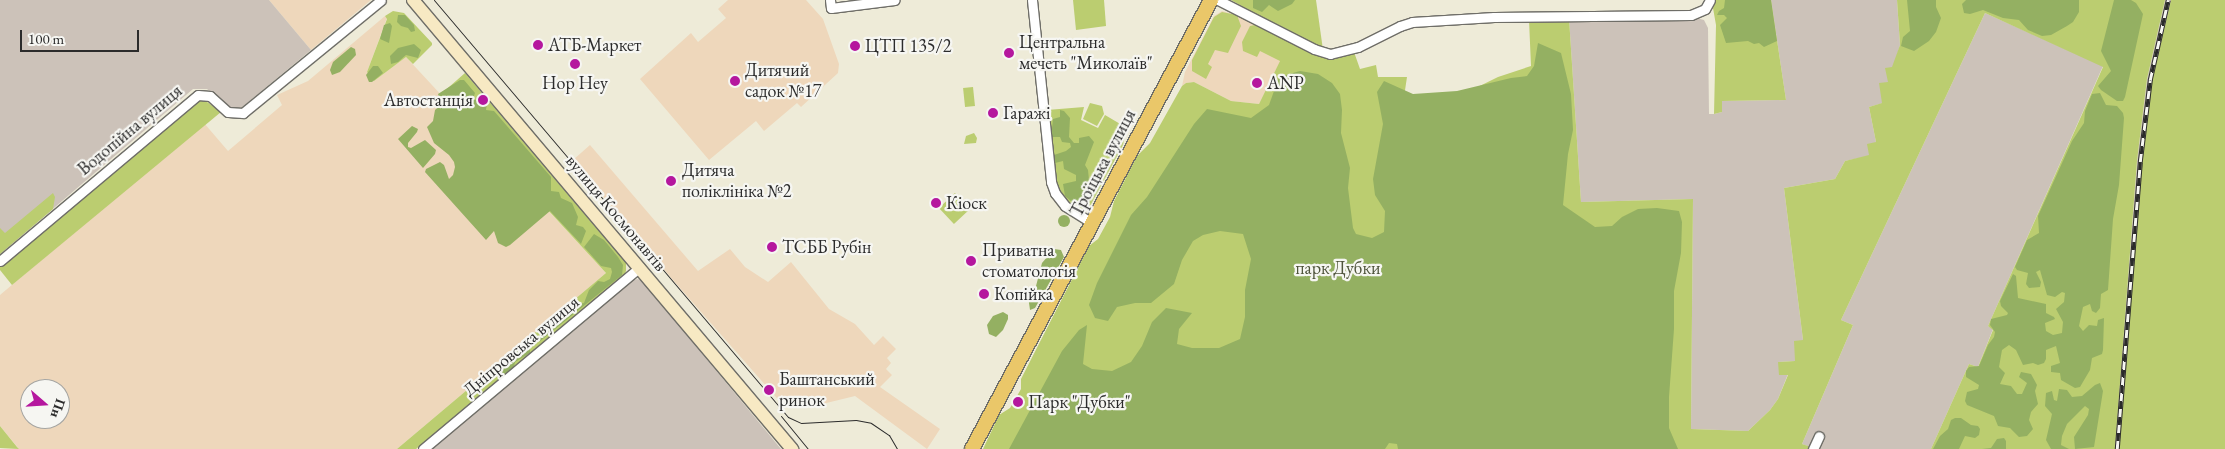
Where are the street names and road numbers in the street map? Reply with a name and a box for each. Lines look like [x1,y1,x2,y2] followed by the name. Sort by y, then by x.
[73,80,187,180] street label: Водопійна вулиця
[1066,106,1140,220] street label: Троїцька вулиця
[561,150,671,276] street label: вулиця Космонавтів
[459,291,583,401] street label: Дніпровська вулиця

